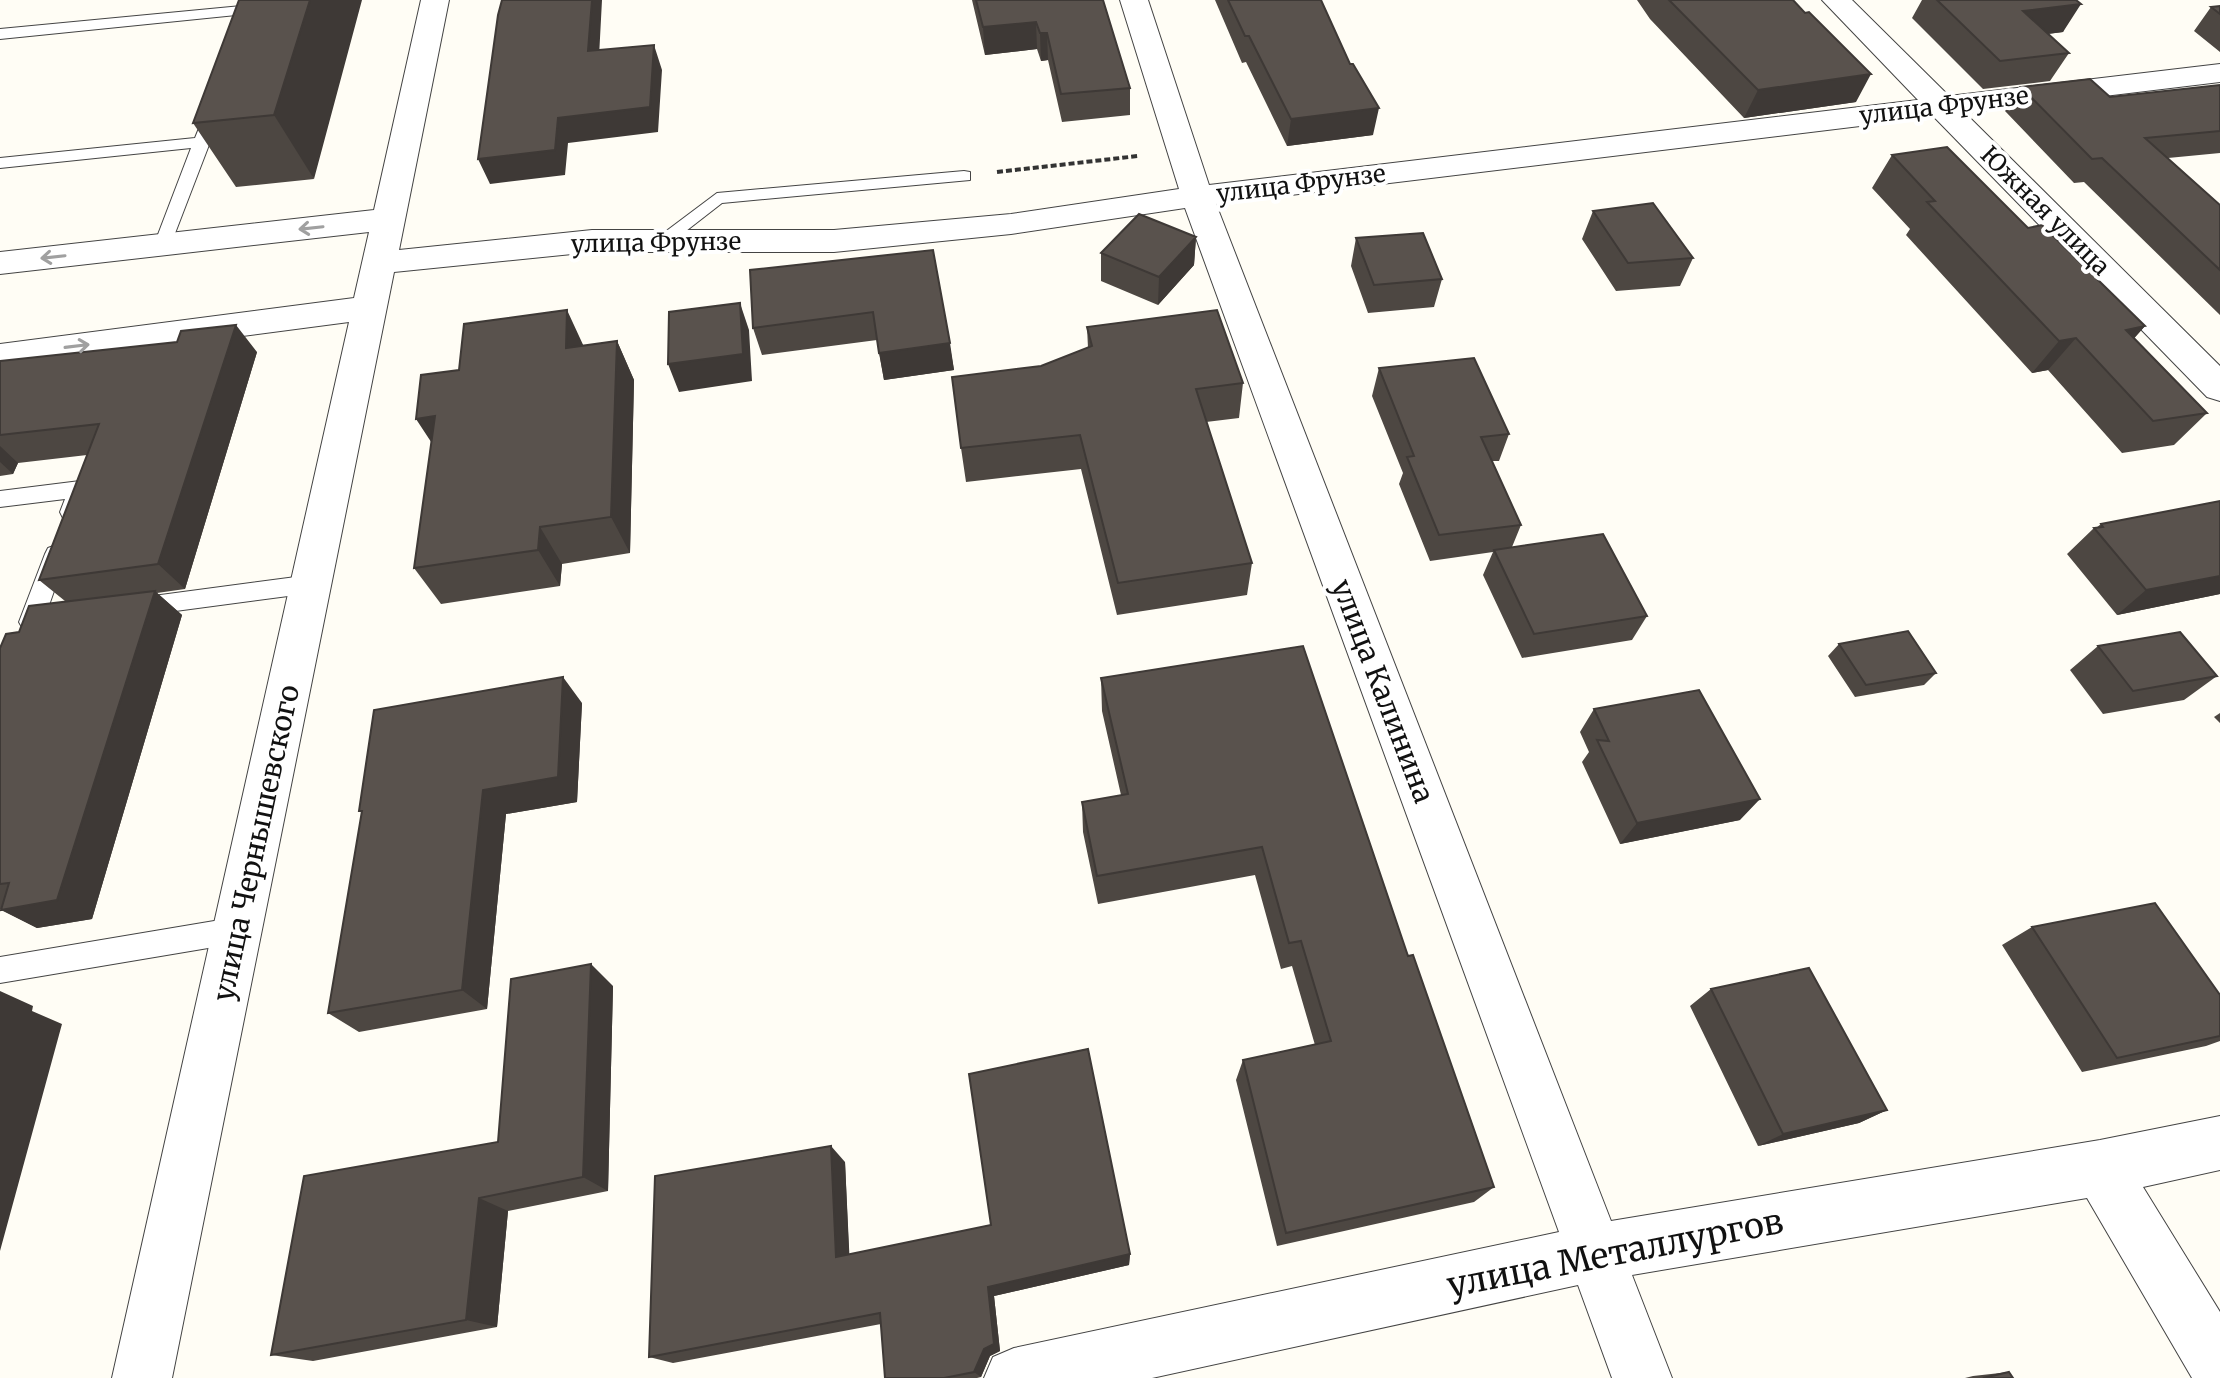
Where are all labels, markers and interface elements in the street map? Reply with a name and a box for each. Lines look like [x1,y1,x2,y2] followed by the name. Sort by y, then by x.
[1858,80,2030,131] street label: улица Фрунзе
[1974,139,2117,282] street label: Южная улица
[1215,158,1387,209] street label: улица Фрунзе
[298,220,325,235] one-way arrow
[571,226,741,259] street label: улица Фрунзе
[41,250,66,265] one-way arrow
[64,338,89,353] one-way arrow
[1324,574,1442,808] street label: улица Калинина
[205,682,307,1004] street label: улица Чернышевского
[1444,1200,1786,1306] street label: улица Металлургов

